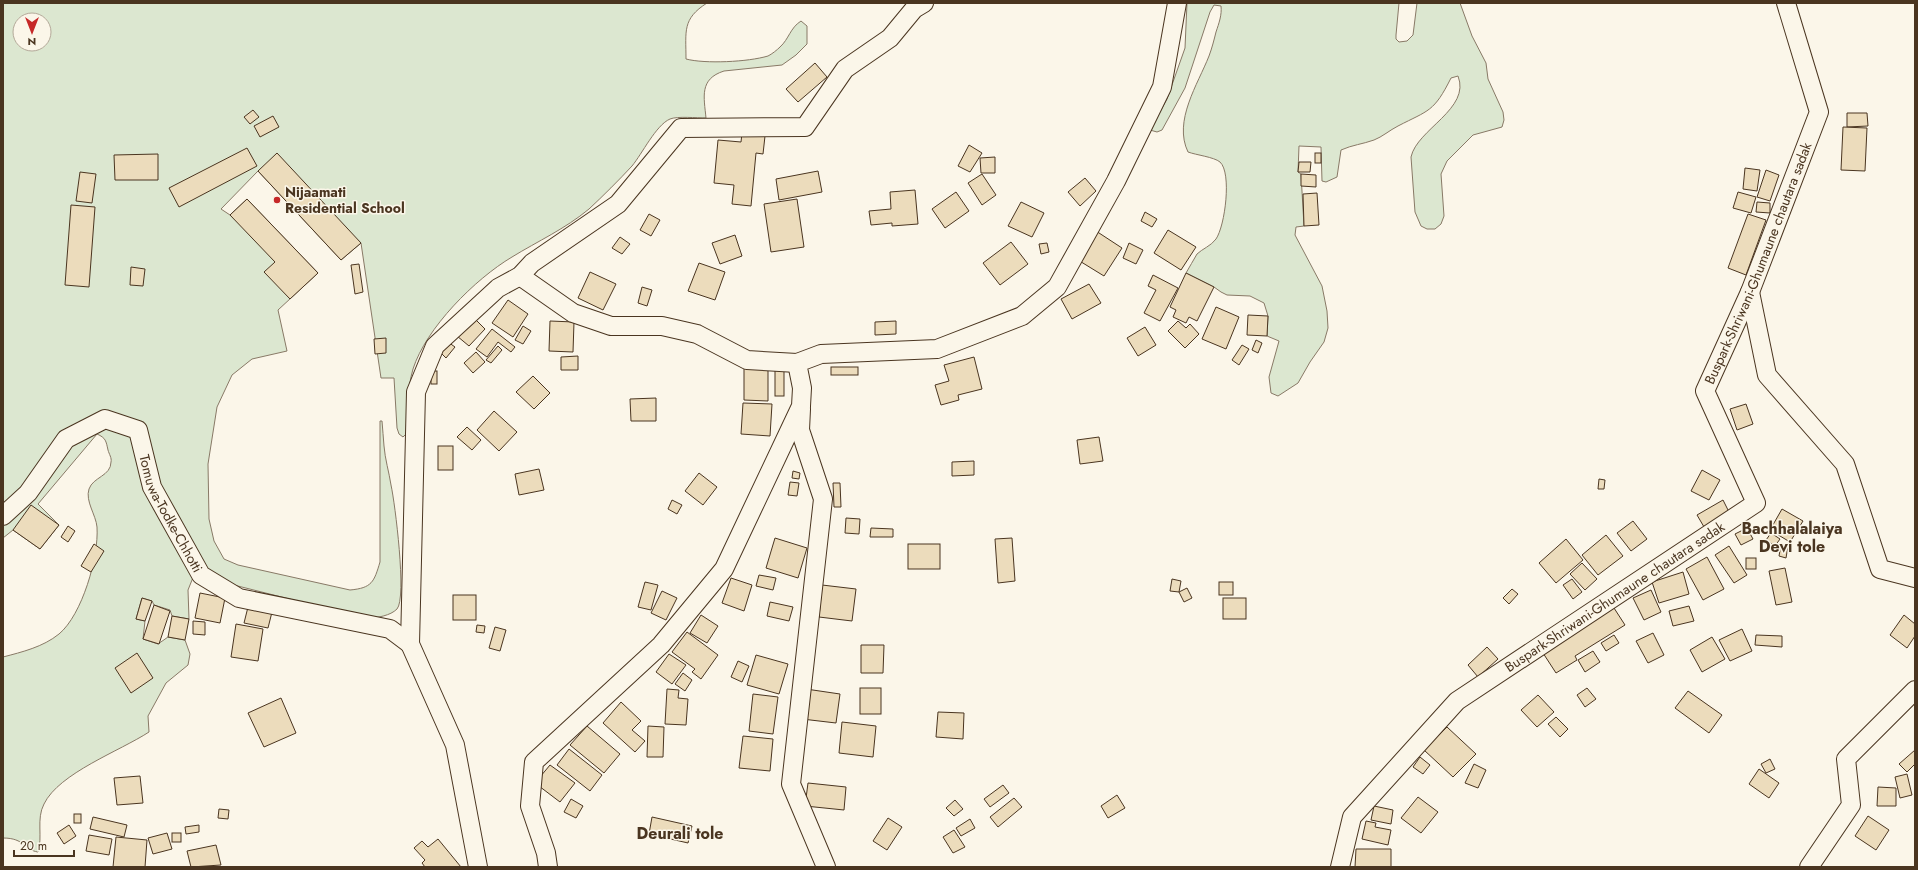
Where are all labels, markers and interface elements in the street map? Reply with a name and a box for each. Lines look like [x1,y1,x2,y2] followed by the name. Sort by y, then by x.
[12,12,52,52] north arrow
[28,34,36,50] text: N
[1699,139,1817,387] street label: Buspark-Shriwani-Ghumaune chautara sadak
[285,182,405,218] place label: Nijaamati Residential School
[272,195,282,205] marker: Nijaamati Residential School
[134,452,208,576] street label: Tomuwa-Todke-Chhotti
[1501,516,1729,677] street label: Buspark-Shriwani-Ghumaune chautara sadak
[1741,517,1843,558] district label: Bachhalalaiya Devi tole
[637,822,723,845] district label: Deurali tole
[14,832,74,858] scale bar
[20,837,47,855] text: 20 m

